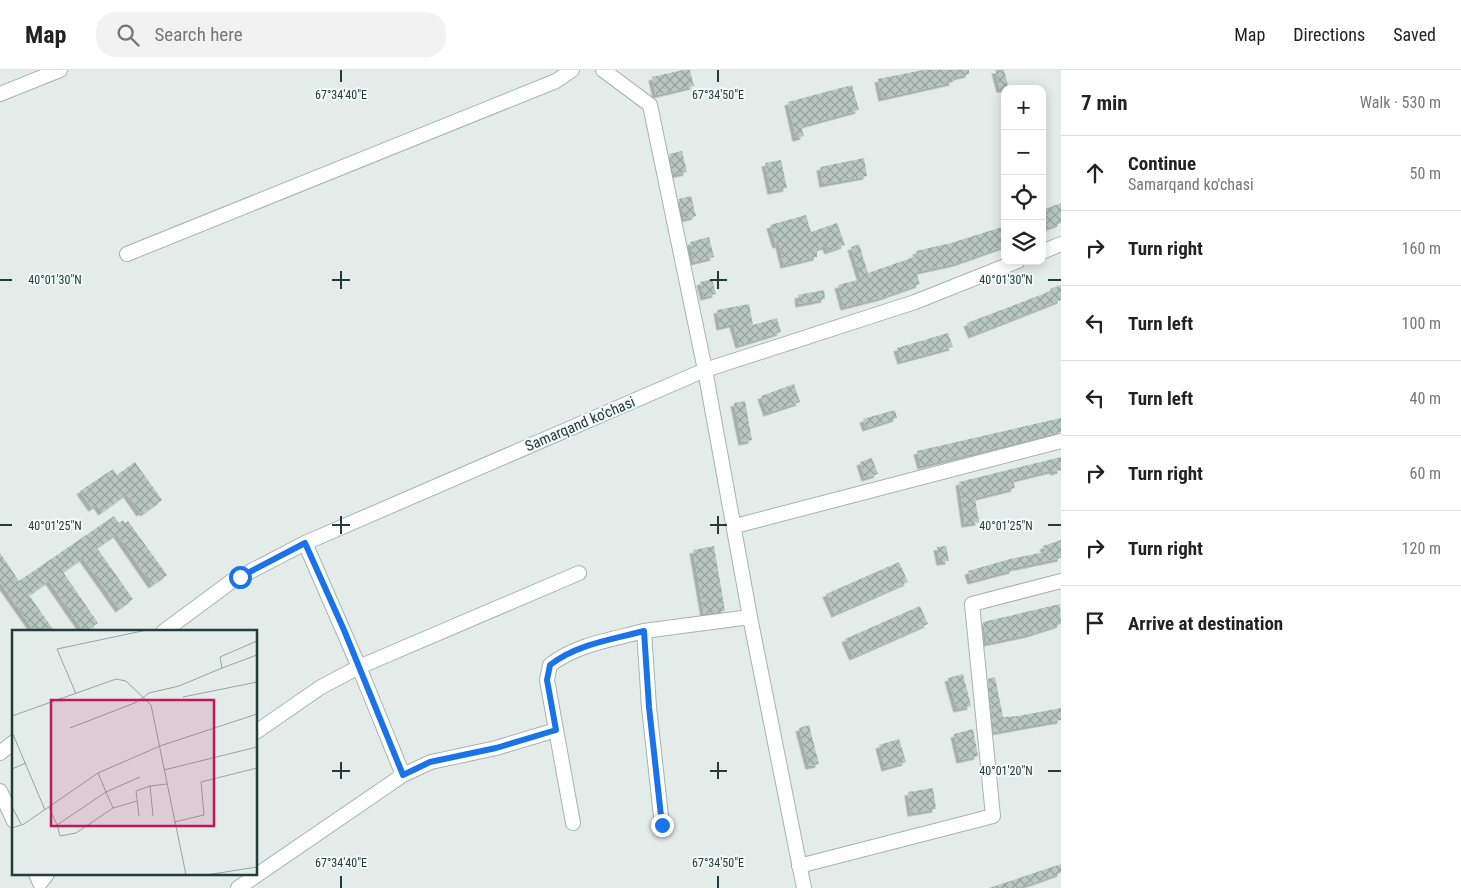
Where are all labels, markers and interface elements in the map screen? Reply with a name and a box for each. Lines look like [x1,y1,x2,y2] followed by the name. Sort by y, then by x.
[96,12,446,57] search box
[25,21,66,49] text: Map
[114,21,142,49] icon: search
[154,23,243,46] text: Search here
[1234,24,1265,45] text: Map
[1293,24,1365,45] text: Directions
[1393,24,1436,45] text: Saved
[1001,85,1046,265] map controls
[1001,85,1046,130] button: +
[315,88,367,102] text: 67°34'40"E
[692,88,744,102] text: 67°34'50"E
[1081,91,1128,115] text: 7 min
[1360,93,1441,112] text: Walk · 530 m
[1001,130,1046,175] button: −
[1128,152,1196,175] text: Continue
[1081,159,1109,187] icon: ahead
[1409,164,1441,183] text: 50 m
[1001,175,1046,220] button: locate
[1128,175,1254,194] text: Samarqand ko'chasi
[1001,220,1046,265] button: layers
[1081,234,1109,262] icon: right
[1128,237,1203,260] text: Turn right
[1402,239,1441,258] text: 160 m
[28,273,82,287] text: 40°01'30"N
[979,273,1033,287] text: 40°01'30"N
[1081,309,1109,337] icon: left
[1128,312,1193,335] text: Turn left
[1402,314,1441,333] text: 100 m
[1081,384,1109,412] icon: left
[1128,387,1193,410] text: Turn left
[1409,389,1441,408] text: 40 m
[522,393,638,455] street label: Samarqand ko'chasi
[1081,459,1109,487] icon: right
[1128,462,1203,485] text: Turn right
[1409,464,1441,483] text: 60 m
[28,519,82,533] text: 40°01'25"N
[979,519,1033,533] text: 40°01'25"N
[1081,534,1109,562] icon: right
[1128,537,1203,560] text: Turn right
[1402,539,1441,558] text: 120 m
[229,566,252,589] route start
[1081,609,1109,637] icon: arrive
[1128,612,1283,635] text: Arrive at destination
[12,630,258,876] inset map
[979,764,1033,778] text: 40°01'20"N
[651,814,674,837] route end
[315,856,367,870] text: 67°34'40"E
[692,856,744,870] text: 67°34'50"E

